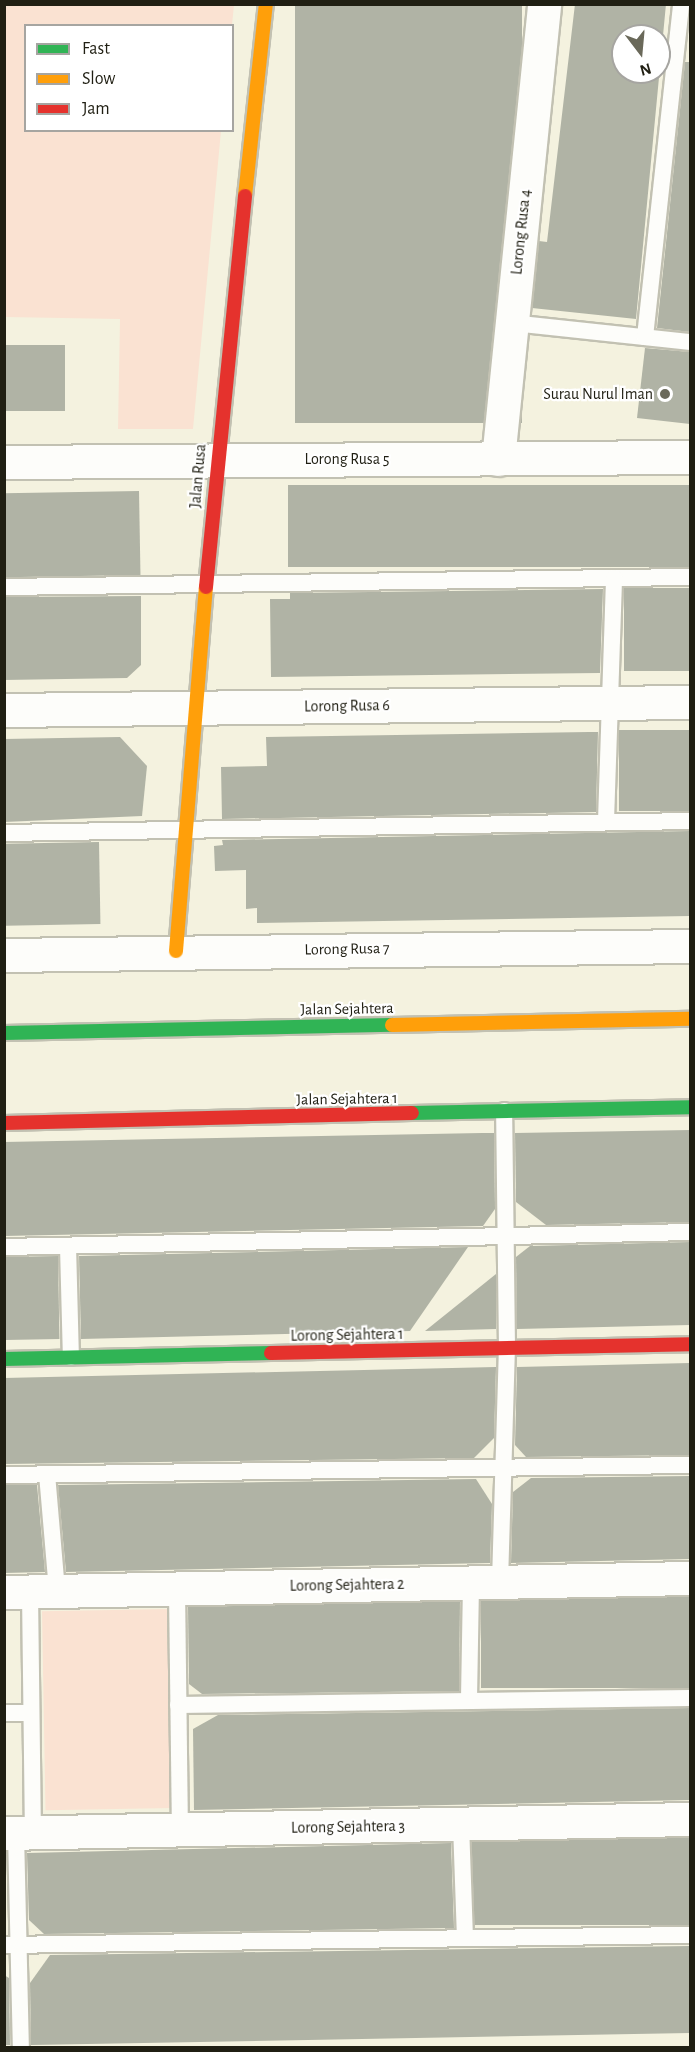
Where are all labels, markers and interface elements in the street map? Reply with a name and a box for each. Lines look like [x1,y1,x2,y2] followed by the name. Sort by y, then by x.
[24,24,234,132] legend
[611,24,671,84] north arrow
[82,40,110,58] text: Fast
[638,60,653,79] text: N
[82,70,115,88] text: Slow
[82,100,110,118] text: Jam
[507,188,535,276] street label: Lorong Rusa 4
[543,384,653,404] place label: Surau Nurul Iman
[658,387,672,401] marker: Surau Nurul Iman
[186,443,210,509] street label: Jalan Rusa
[304,449,390,469] street label: Lorong Rusa 5
[304,696,390,716] street label: Lorong Rusa 6
[304,939,390,959] street label: Lorong Rusa 7
[300,999,394,1019] street label: Jalan Sejahtera
[296,1089,398,1109] street label: Jalan Sejahtera 1
[290,1324,404,1346] street label: Lorong Sejahtera 1
[289,1574,405,1596] street label: Lorong Sejahtera 2
[291,1816,405,1838] street label: Lorong Sejahtera 3

